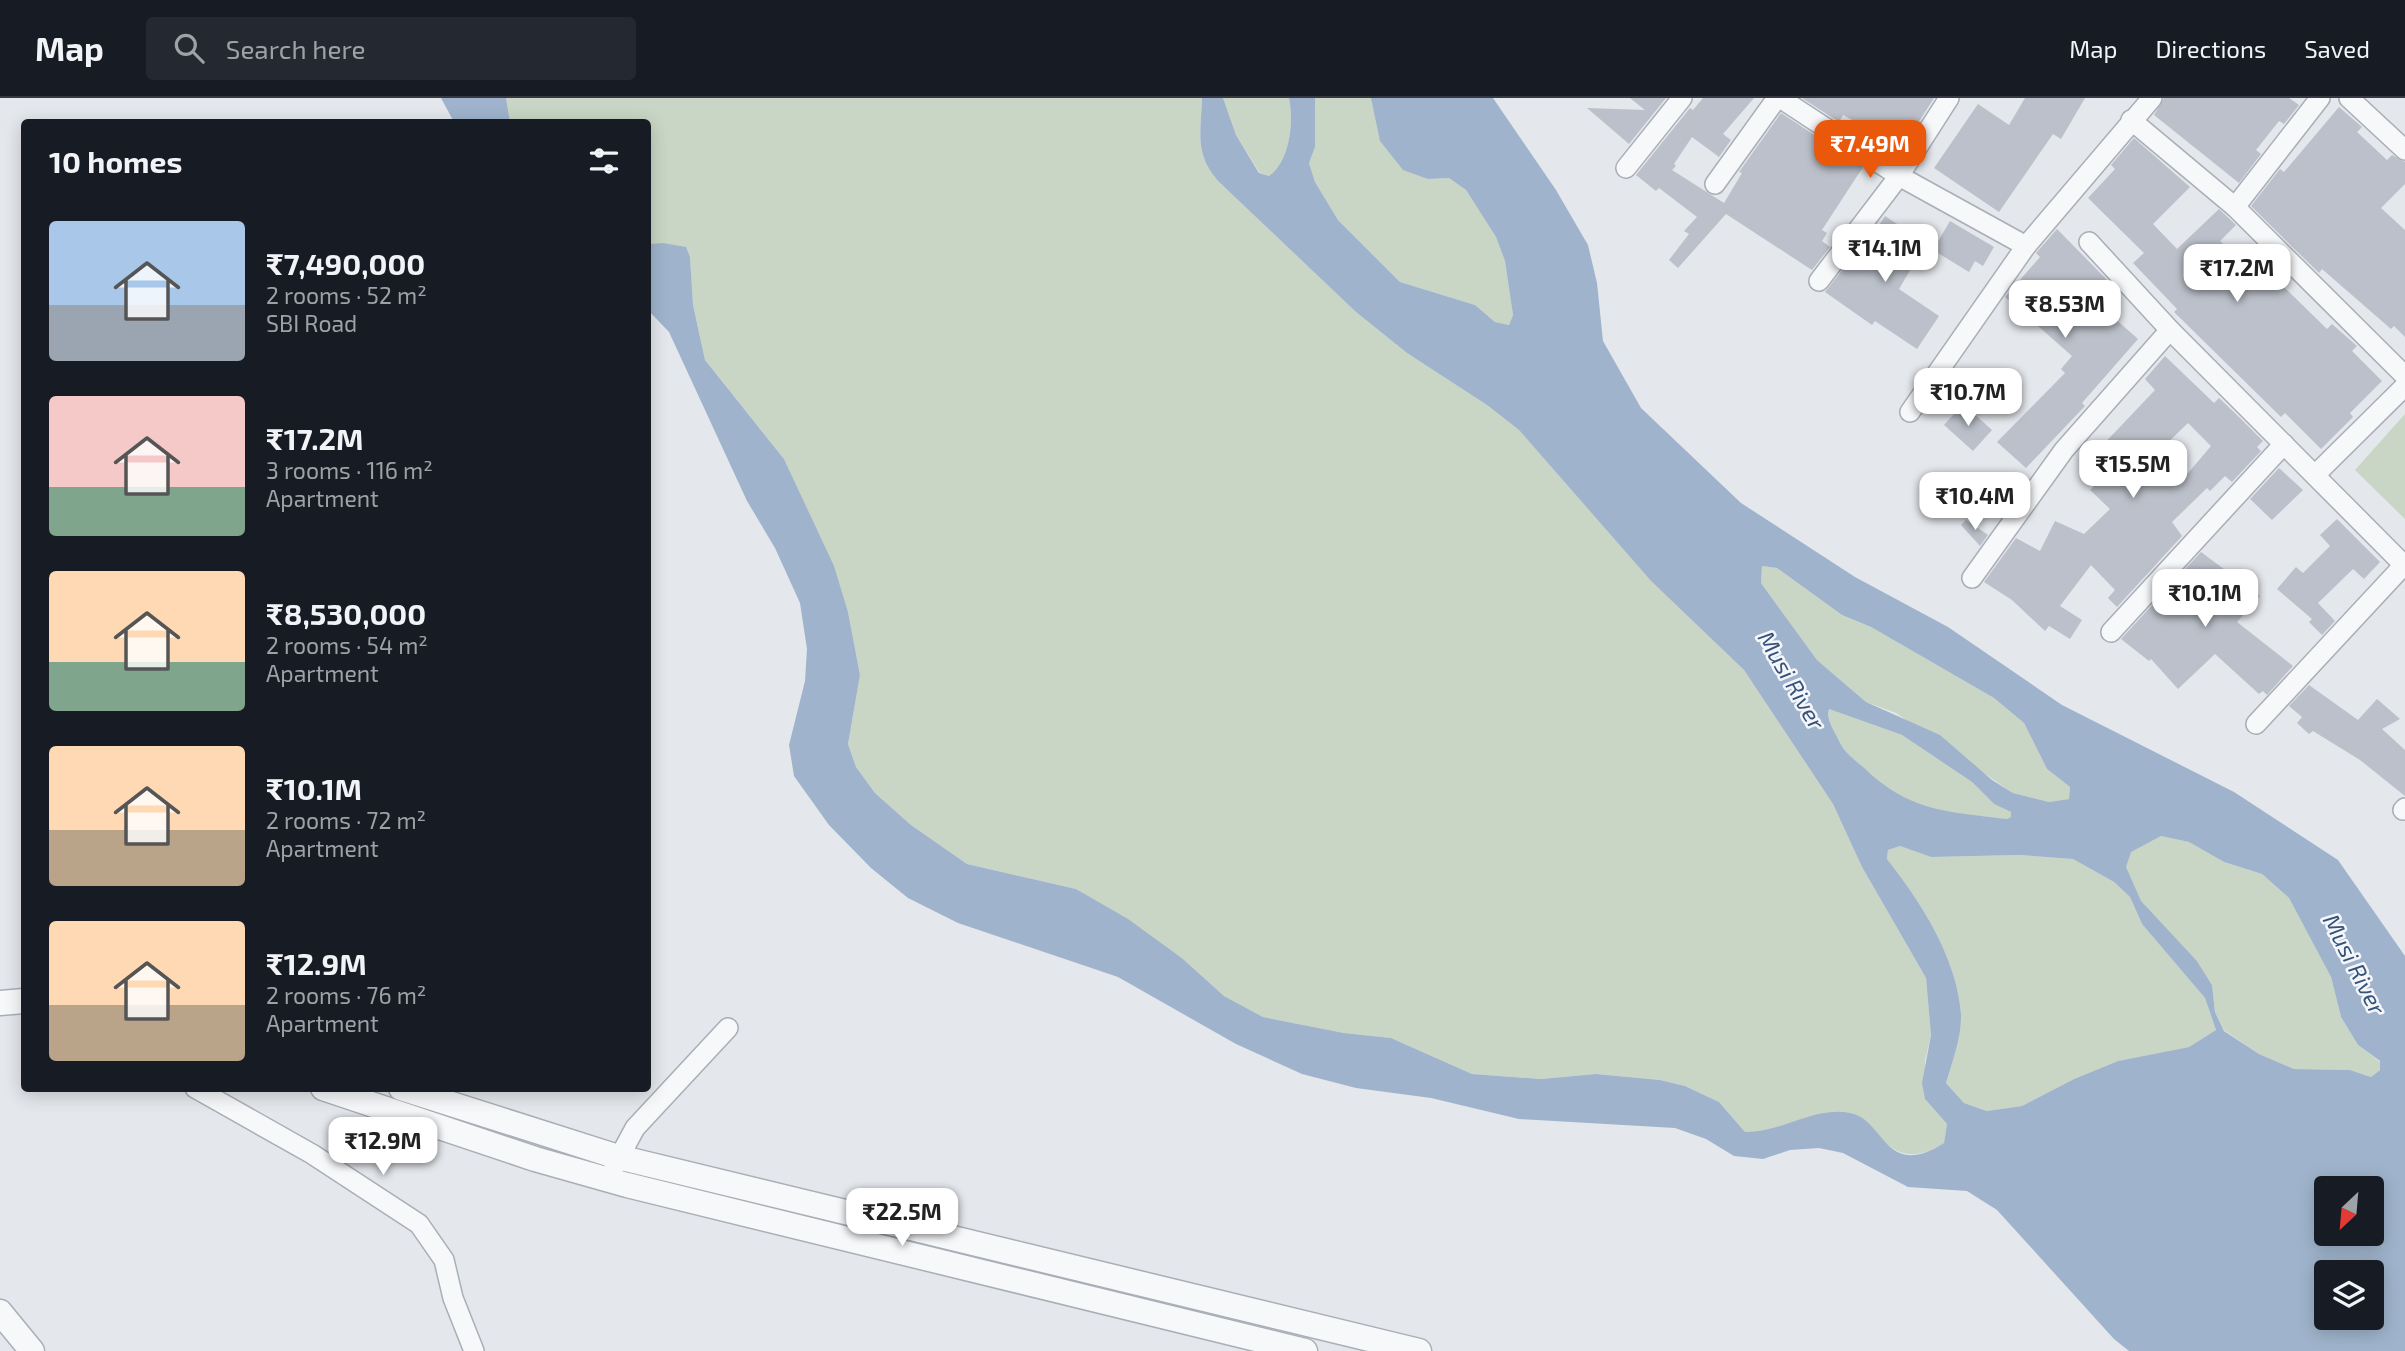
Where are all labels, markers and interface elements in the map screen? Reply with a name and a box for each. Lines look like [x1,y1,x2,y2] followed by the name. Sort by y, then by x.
[146,17,636,80] search box
[35,28,104,68] text: Map
[170,29,208,67] icon: search
[226,33,365,64] text: Search here
[2069,34,2117,63] text: Map
[2155,34,2266,63] text: Directions
[2304,34,2370,63] text: Saved
[1813,120,1927,180] pin: ₹7.49M
[1830,129,1910,157] text: ₹7.49M
[585,142,623,180] icon: filters
[49,143,182,179] text: 10 homes
[1828,225,1942,284] pin: ₹14.1M
[1848,233,1922,261] text: ₹14.1M
[2180,244,2294,304] pin: ₹17.2M
[266,245,425,281] text: ₹7,490,000
[105,249,189,333] icon: home
[2200,253,2274,281] text: ₹17.2M
[2008,280,2122,340] pin: ₹8.53M
[266,281,427,309] text: 2 rooms · 52 m²
[2025,289,2105,317] text: ₹8.53M
[266,309,357,337] text: SBI Road
[1911,368,2025,428] pin: ₹10.7M
[1930,377,2006,405] text: ₹10.7M
[266,420,364,456] text: ₹17.2M
[105,424,189,508] icon: home
[2076,440,2190,500] pin: ₹15.5M
[2095,449,2171,477] text: ₹15.5M
[266,456,433,484] text: 3 rooms · 116 m²
[1918,472,2032,532] pin: ₹10.4M
[1935,481,2015,509] text: ₹10.4M
[266,484,379,512] text: Apartment
[2148,570,2262,629] pin: ₹10.1M
[2168,578,2242,606] text: ₹10.1M
[266,595,426,631] text: ₹8,530,000
[105,599,189,683] icon: home
[1753,626,1832,735] water label: Musi River
[266,631,428,659] text: 2 rooms · 54 m²
[266,659,379,687] text: Apartment
[266,770,362,806] text: ₹10.1M
[105,774,189,858] icon: home
[266,806,426,834] text: 2 rooms · 72 m²
[266,834,379,862] text: Apartment
[2318,909,2393,1020] water label: Musi River
[266,945,367,981] text: ₹12.9M
[105,949,189,1033] icon: home
[266,981,426,1009] text: 2 rooms · 76 m²
[266,1009,379,1037] text: Apartment
[326,1118,440,1177] pin: ₹12.9M
[344,1126,422,1154] text: ₹12.9M
[2314,1176,2384,1246] north arrow
[2314,1176,2384,1330] map controls
[845,1188,959,1248] pin: ₹22.5M
[862,1197,942,1225] text: ₹22.5M
[2314,1260,2384,1330] button: layers

